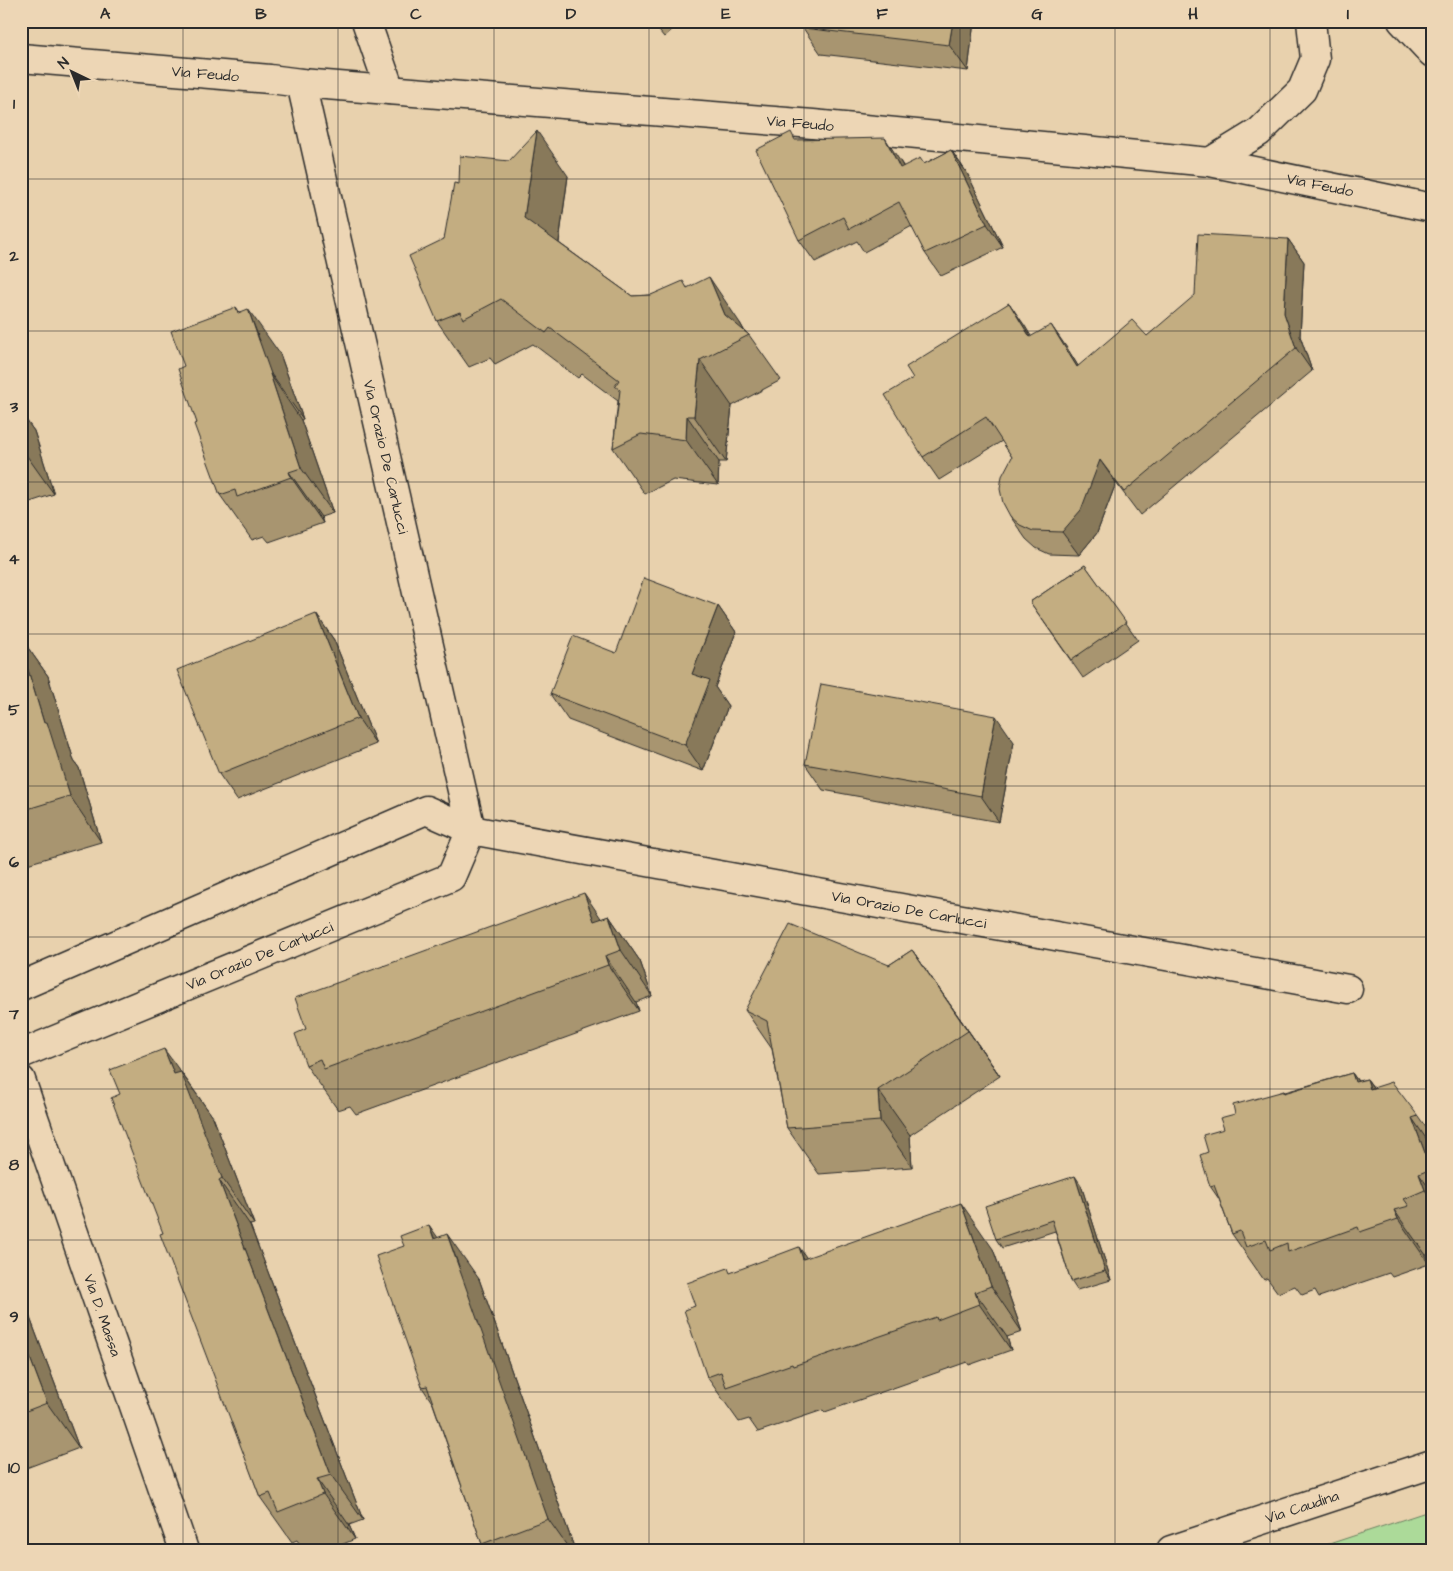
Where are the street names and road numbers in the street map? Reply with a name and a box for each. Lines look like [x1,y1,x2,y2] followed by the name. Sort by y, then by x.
[171,61,240,87] street label: Via Feudo
[766,110,835,137] street label: Via Feudo
[1285,168,1356,203] street label: Via Feudo
[358,378,414,537] street label: Via Orazio De Carlucci
[830,886,989,934] street label: Via Orazio De Carlucci
[183,916,337,996] street label: Via Orazio De Carlucci
[78,1271,126,1360] street label: Via D. Massa
[1263,1485,1342,1529] street label: Via Caudina

